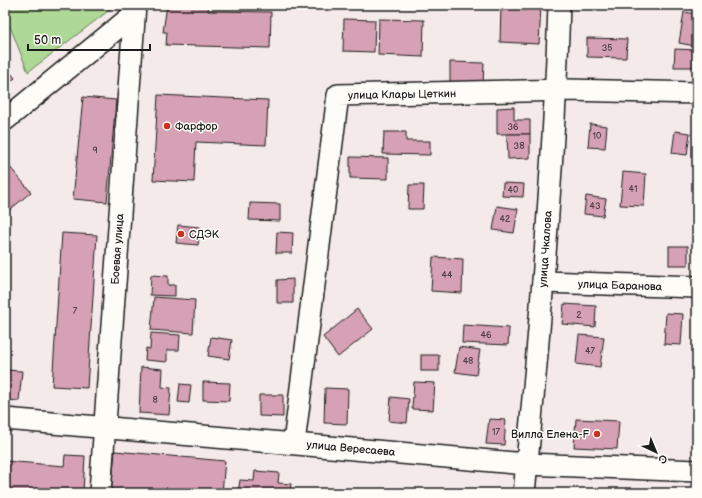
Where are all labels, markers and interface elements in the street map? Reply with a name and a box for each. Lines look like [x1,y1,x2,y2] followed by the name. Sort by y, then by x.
[28,26,150,52] scale bar
[34,33,61,48] text: 50 m
[602,43,612,54] house number: 35
[348,87,456,102] street label: улица Клары Цеткин
[175,120,218,133] place label: Фарфор
[162,121,172,131] marker: Фарфор
[507,122,519,133] house number: 36
[593,131,601,142] house number: 10
[514,141,524,152] house number: 38
[92,145,98,156] house number: 9
[629,184,637,195] house number: 41
[508,185,518,196] house number: 40
[589,201,601,212] house number: 43
[536,210,555,288] street label: улица Чкалова
[109,213,127,285] street label: Боевая улица
[500,214,511,225] house number: 42
[189,228,220,241] place label: СДЭК
[176,229,186,239] marker: СДЭК
[442,270,453,281] house number: 44
[578,278,663,293] street label: улица Баранова
[73,306,78,317] house number: 7
[576,310,582,321] house number: 2
[481,330,492,341] house number: 46
[585,346,596,357] house number: 47
[463,356,473,367] house number: 48
[152,395,158,406] house number: 8
[492,427,501,438] house number: 17
[511,428,589,441] place label: Вилла Елена-F
[592,429,602,439] marker: Вилла Елена-F
[636,432,676,472] north arrow
[306,438,396,459] street label: улица Вересаева
[655,451,670,466] text: С

